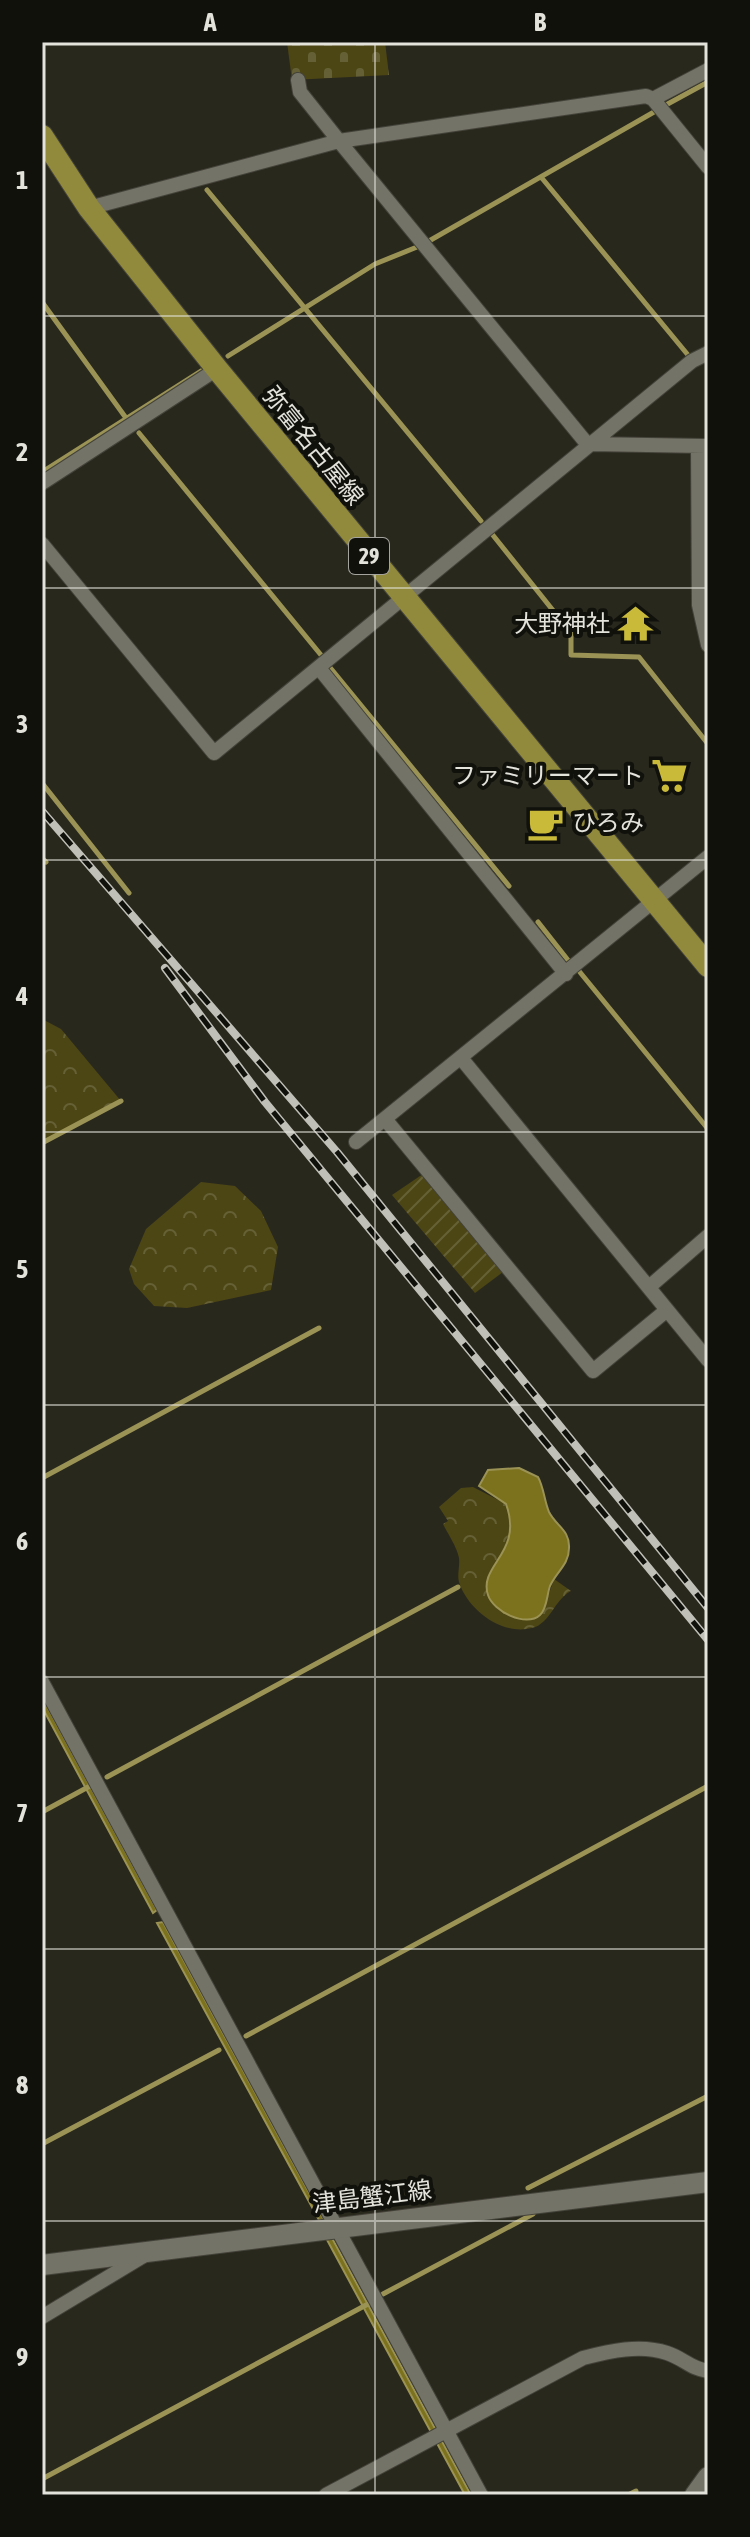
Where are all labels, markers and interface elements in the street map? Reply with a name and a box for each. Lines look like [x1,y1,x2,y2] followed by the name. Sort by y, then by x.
[203,7,217,37] text: A
[534,7,547,37] text: B
[16,165,28,195] text: 1
[258,381,369,510] street label: 弥富名古屋線
[16,437,28,467] text: 2
[349,538,389,574] road number: 29
[617,605,655,643] temple icon: 大野神社
[514,610,610,637] place label: 大野神社
[16,709,28,739] text: 3
[651,757,689,795] supermarket icon: ファミリーマート
[452,762,644,789] place label: ファミリーマート
[527,804,565,842] cafe icon: ひろみ
[572,809,644,836] place label: ひろみ
[15,981,28,1011] text: 4
[16,1254,28,1284] text: 5
[16,1526,28,1556] text: 6
[16,1798,28,1828] text: 7
[16,2070,28,2100] text: 8
[311,2176,433,2217] street label: 津島蟹江線
[16,2342,28,2372] text: 9

